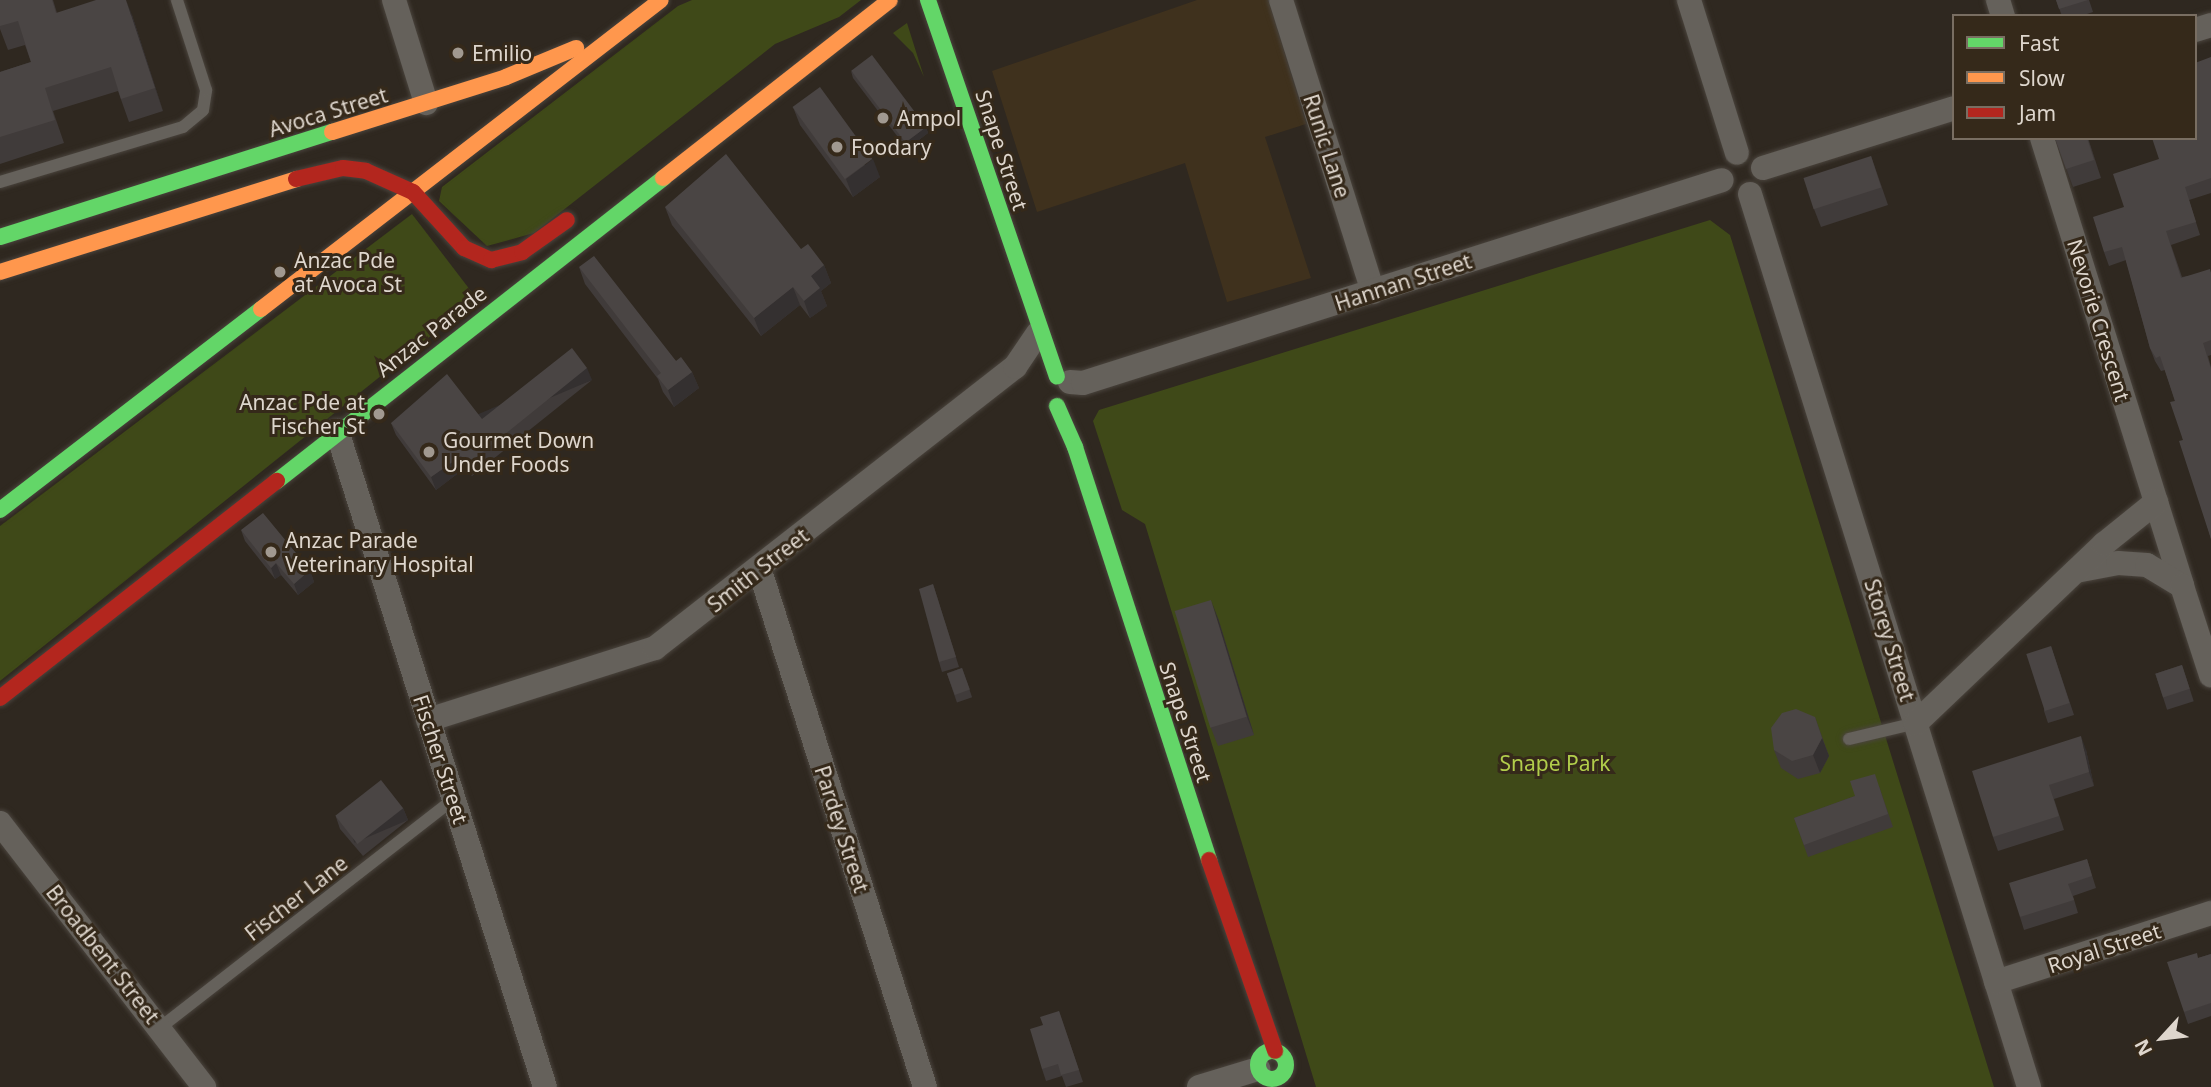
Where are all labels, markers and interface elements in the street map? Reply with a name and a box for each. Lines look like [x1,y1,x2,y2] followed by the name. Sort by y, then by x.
[1952,14,2197,140] legend
[2019,29,2059,57] text: Fast
[472,40,532,66] place label: Emilio
[450,45,466,61] marker: Emilio
[2019,64,2065,92] text: Slow
[266,82,390,142] street label: Avoca Street
[971,87,1033,213] street label: Snape Street
[1298,91,1356,201] street label: Runic Lane
[2019,99,2056,127] text: Jam
[897,105,961,131] place label: Ampol
[875,110,891,126] marker: Ampol
[851,134,931,160] place label: Foodary
[829,139,845,155] marker: Foodary
[2062,236,2136,404] street label: Nevorie Crescent
[294,247,402,297] place label: Anzac Pde at Avoca St
[1332,248,1474,316] street label: Hannan Street
[272,264,288,280] marker: Anzac Pde at Avoca St
[371,280,491,382] street label: Anzac Parade
[239,389,365,439] place label: Anzac Pde at Fischer St
[371,406,387,422] marker: Anzac Pde at Fischer St
[443,427,594,477] place label: Gourmet Down Under Foods
[421,444,437,460] marker: Gourmet Down Under Foods
[702,523,814,617] street label: Smith Street
[285,527,474,577] place label: Anzac Parade Veterinary Hospital
[263,544,279,560] marker: Anzac Parade Veterinary Hospital
[1859,576,1921,704] street label: Storey Street
[1155,659,1217,785] street label: Snape Street
[408,691,474,827] street label: Fischer Street
[1500,750,1610,776] park label: Snape Park
[810,762,874,896] street label: Pardey Street
[240,850,352,946] street label: Fischer Lane
[41,880,165,1028] street label: Broadbent Street
[2044,918,2164,978] street label: Royal Street
[2127,1003,2197,1073] north arrow
[2128,1035,2158,1060] text: N

